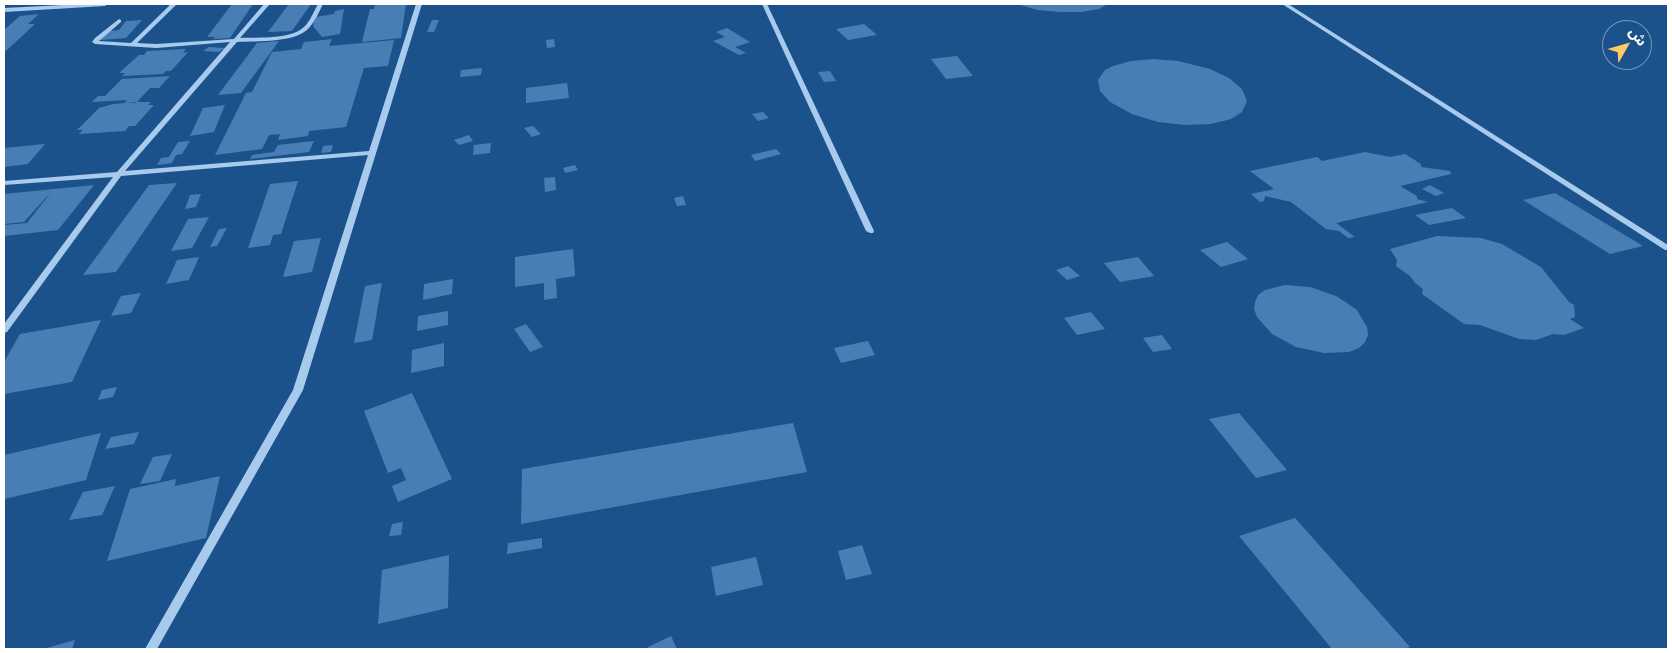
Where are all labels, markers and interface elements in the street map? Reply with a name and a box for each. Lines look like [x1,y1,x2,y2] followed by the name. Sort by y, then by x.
[1602,20,1652,70] north arrow
[1625,23,1651,49] text: ش

